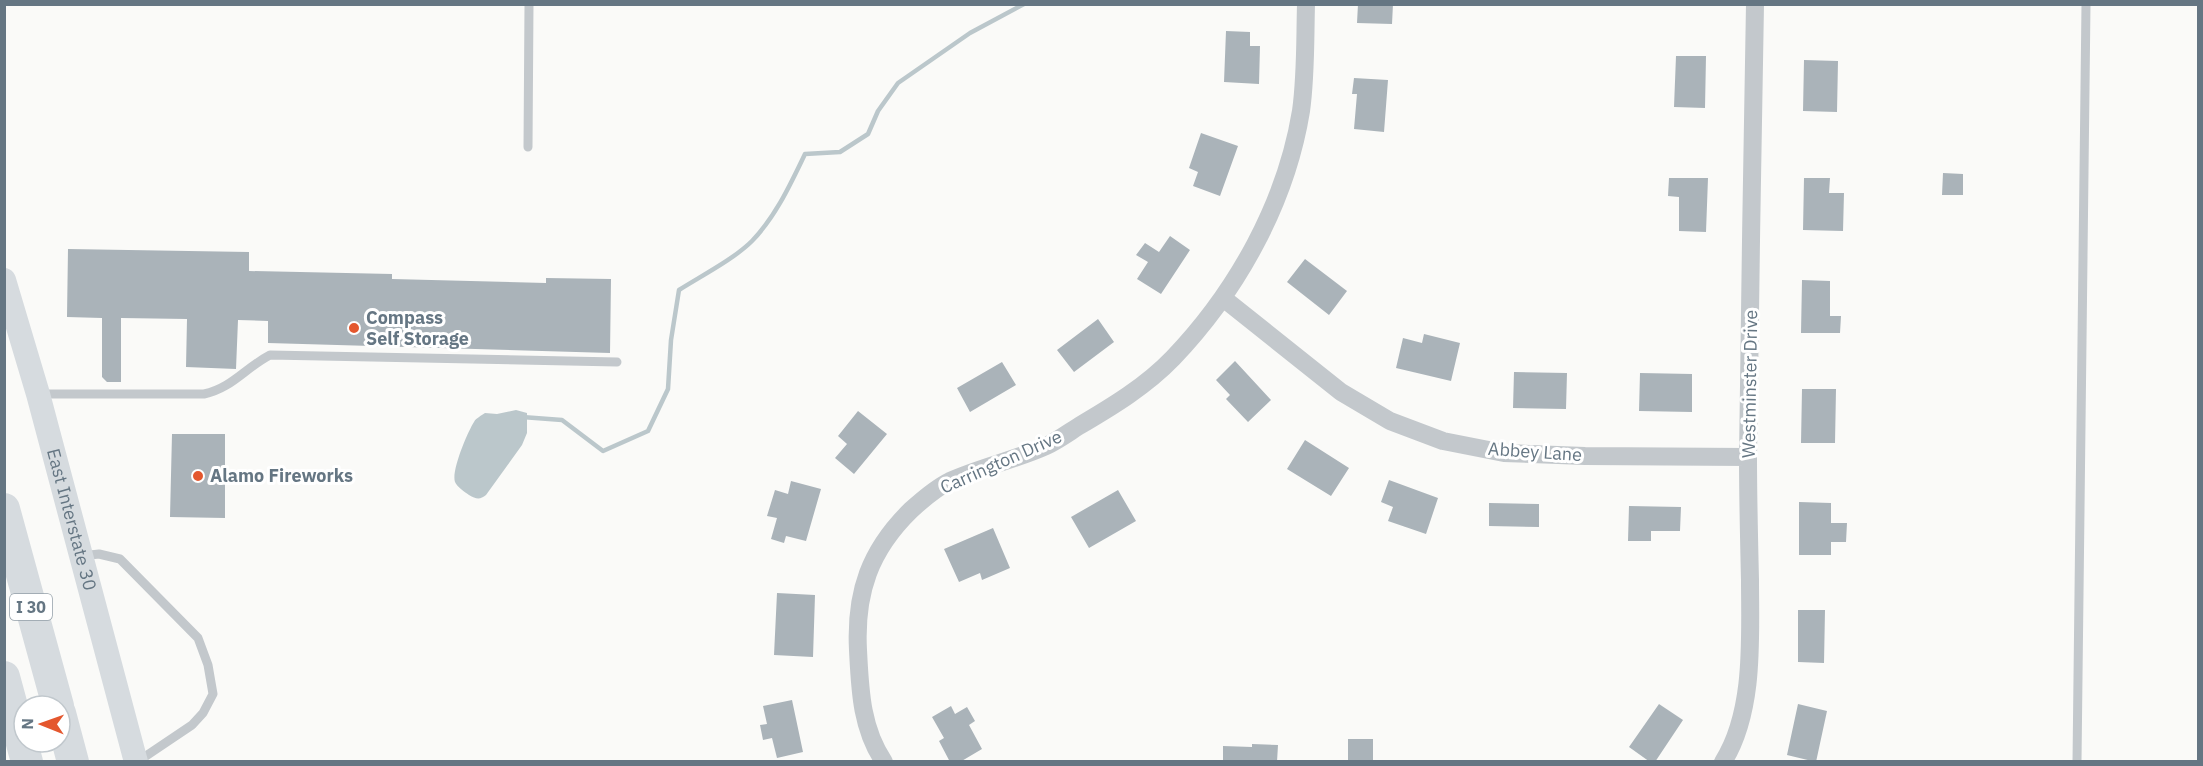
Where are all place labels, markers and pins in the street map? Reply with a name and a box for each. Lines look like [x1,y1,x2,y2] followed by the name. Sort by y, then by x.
[366,306,469,350] place label: Compass Self Storage
[347,321,361,335] marker: Compass Self Storage
[210,464,353,487] place label: Alamo Fireworks
[191,469,205,483] marker: Alamo Fireworks

